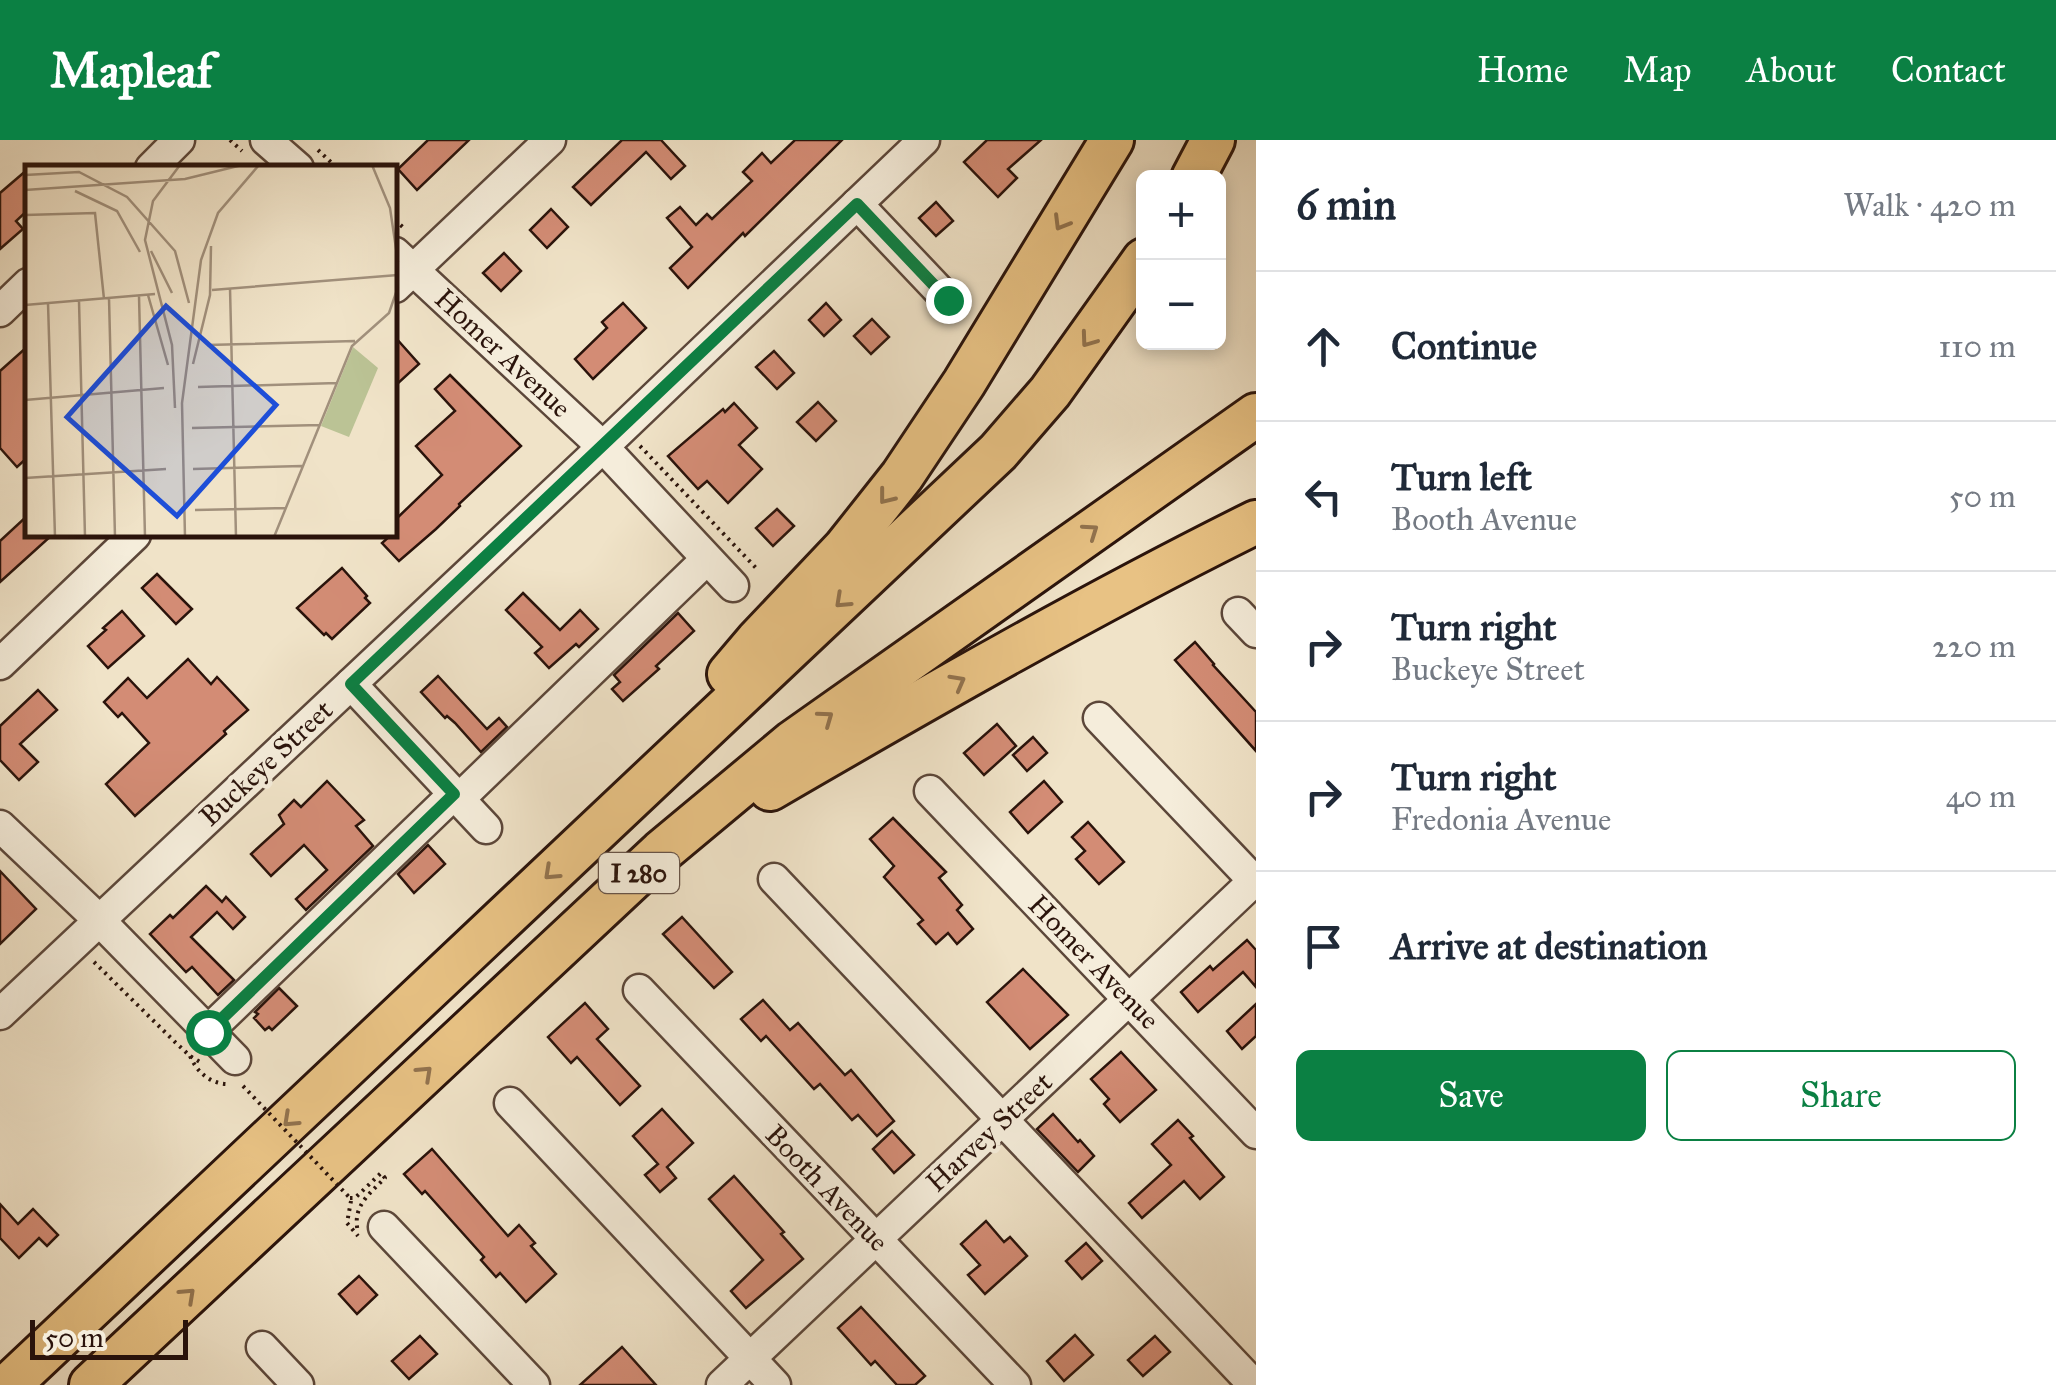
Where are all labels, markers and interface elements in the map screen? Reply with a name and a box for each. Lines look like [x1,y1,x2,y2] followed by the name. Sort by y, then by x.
[50,41,213,100] text: Mapleaf
[1477,49,1568,92] text: Home
[1623,49,1692,92] text: Map
[1747,49,1836,92] text: About
[1891,49,2006,92] text: Contact
[25,165,398,538] inset map
[1136,170,1226,350] map controls
[1136,170,1226,260] button: +
[1296,179,1396,231] text: 6 min
[1843,186,2016,225] text: Walk · 420 m
[1054,212,1073,230] one-way arrow
[1136,260,1226,350] button: −
[926,278,972,324] route end
[428,281,578,425] street label: Homer Avenue
[1296,319,1351,374] icon: ahead
[1391,323,1537,369] text: Continue
[1938,327,2016,366] text: 110 m
[1081,328,1100,347] one-way arrow
[1391,454,1532,500] text: Turn left
[1296,469,1351,524] icon: left
[1949,477,2016,516] text: 50 m
[880,486,898,504] one-way arrow
[1391,500,1577,539] text: Booth Avenue
[1080,525,1098,542] one-way arrow
[835,589,854,607] one-way arrow
[1391,604,1557,650] text: Turn right
[1296,619,1351,674] icon: right
[1932,627,2016,666] text: 220 m
[1391,650,1585,689] text: Buckeye Street
[947,674,965,694] one-way arrow
[192,692,340,834] street label: Buckeye Street
[815,713,833,730] one-way arrow
[1391,754,1557,800] text: Turn right
[1296,769,1351,824] icon: right
[1946,777,2016,816] text: 40 m
[1391,800,1611,839] text: Fredonia Avenue
[599,853,679,893] road number: I 280
[544,861,563,879] one-way arrow
[1021,887,1167,1037] street label: Homer Avenue
[1296,919,1351,974] icon: arrive
[1391,923,1708,969] text: Arrive at destination
[186,1010,232,1056] route start
[1296,1050,1646,1141] button: Save
[1666,1050,2016,1141] button: Share
[918,1065,1060,1199] street label: Harvey Street
[414,1067,432,1085] one-way arrow
[283,1108,301,1126] one-way arrow
[758,1117,896,1259] street label: Booth Avenue
[176,1288,195,1306] one-way arrow
[30,1315,188,1360] scale bar
[45,1320,104,1355] text: 50 m

